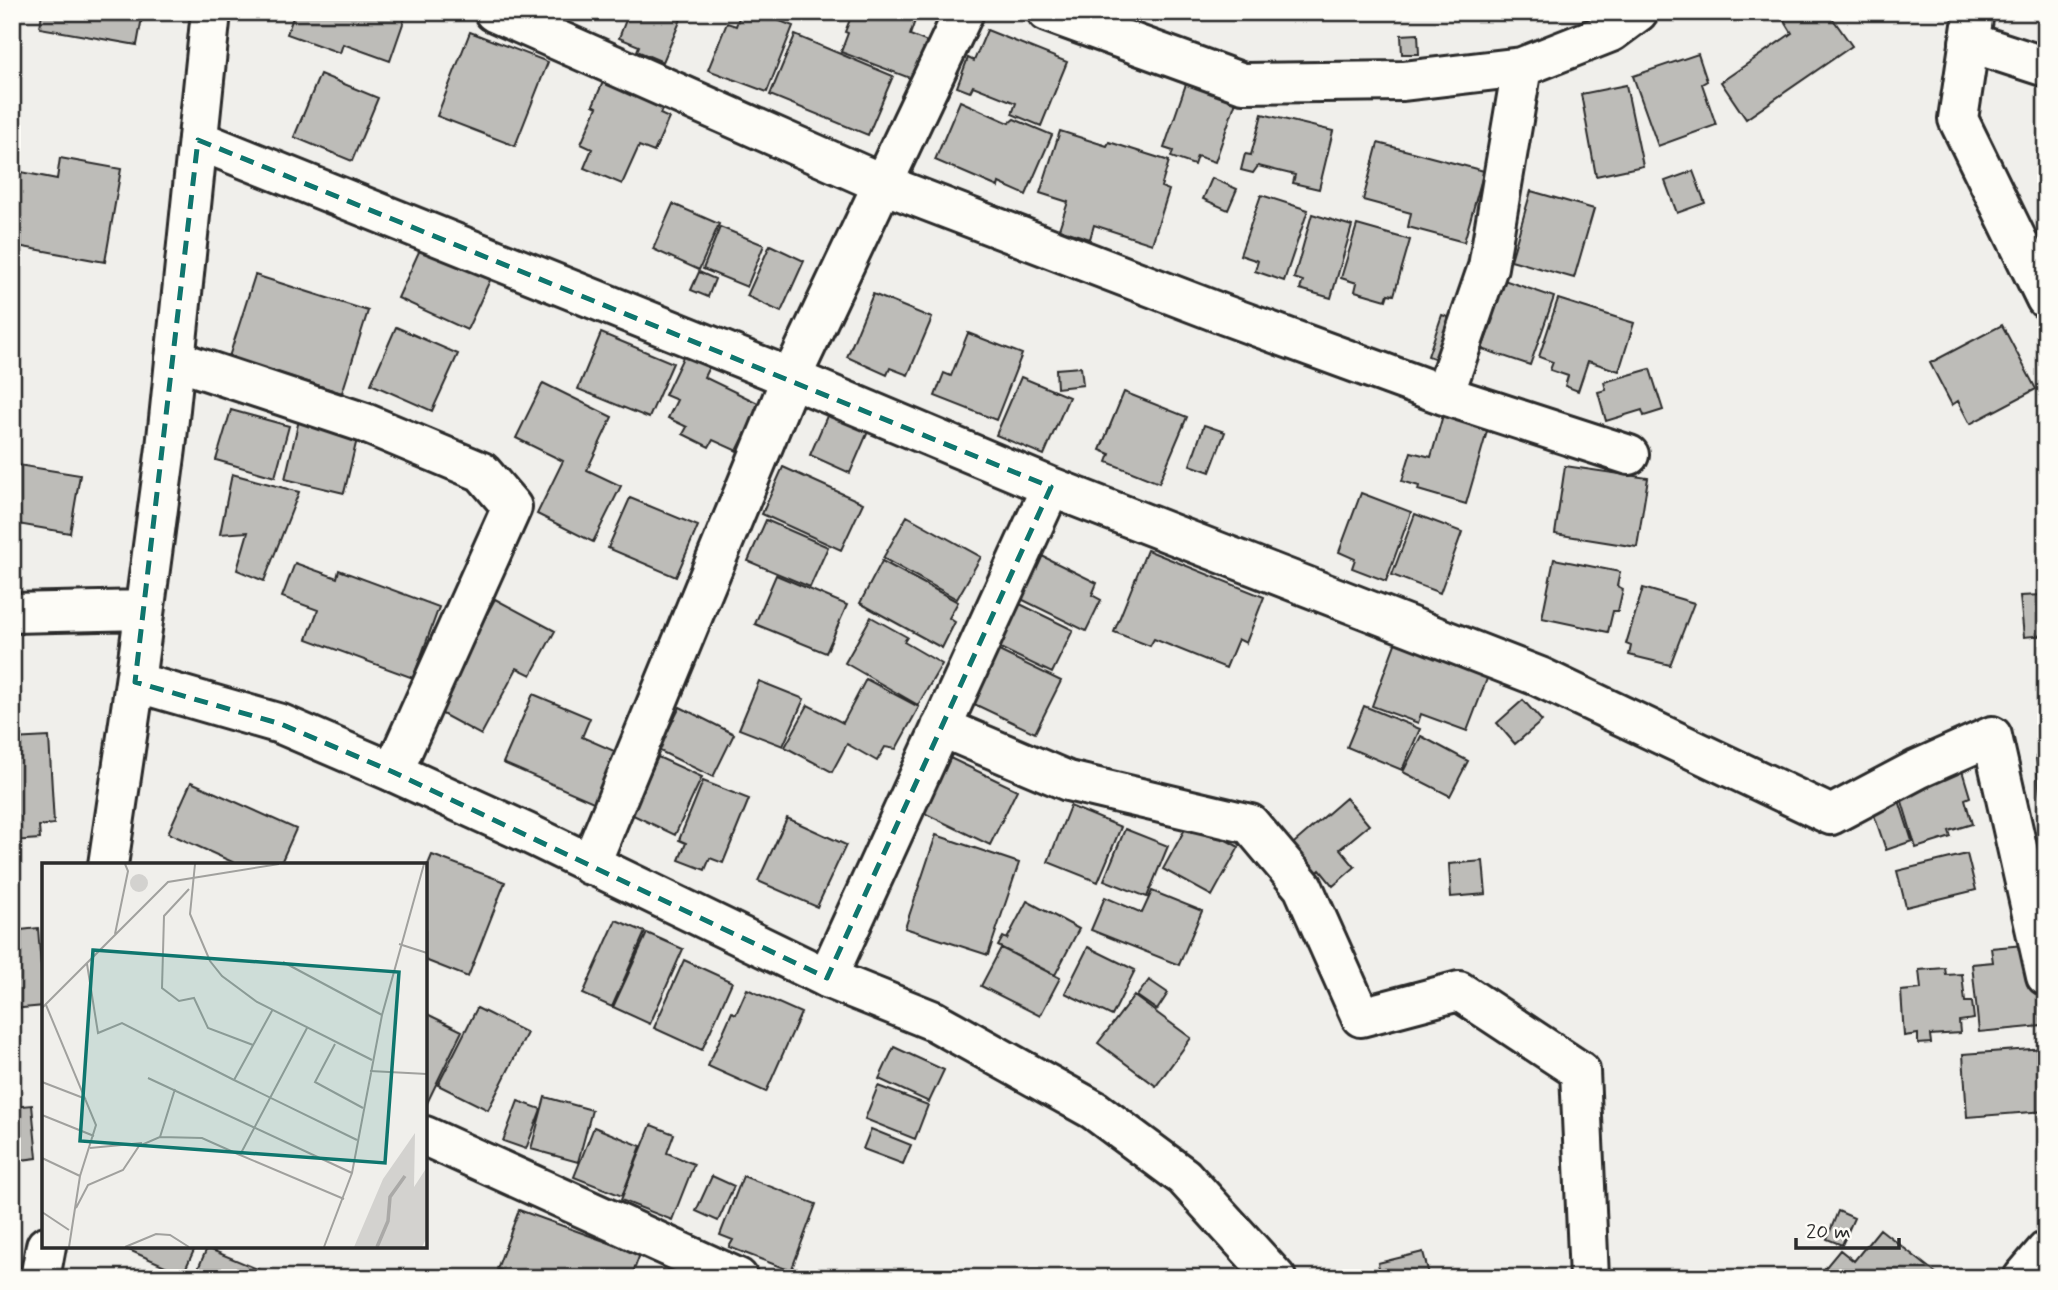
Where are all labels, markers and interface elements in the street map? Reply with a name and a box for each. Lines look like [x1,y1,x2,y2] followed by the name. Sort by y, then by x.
[42,863,427,1248] inset map
[1796,1206,1899,1250] scale bar
[1806,1218,1851,1246] text: 20 m

